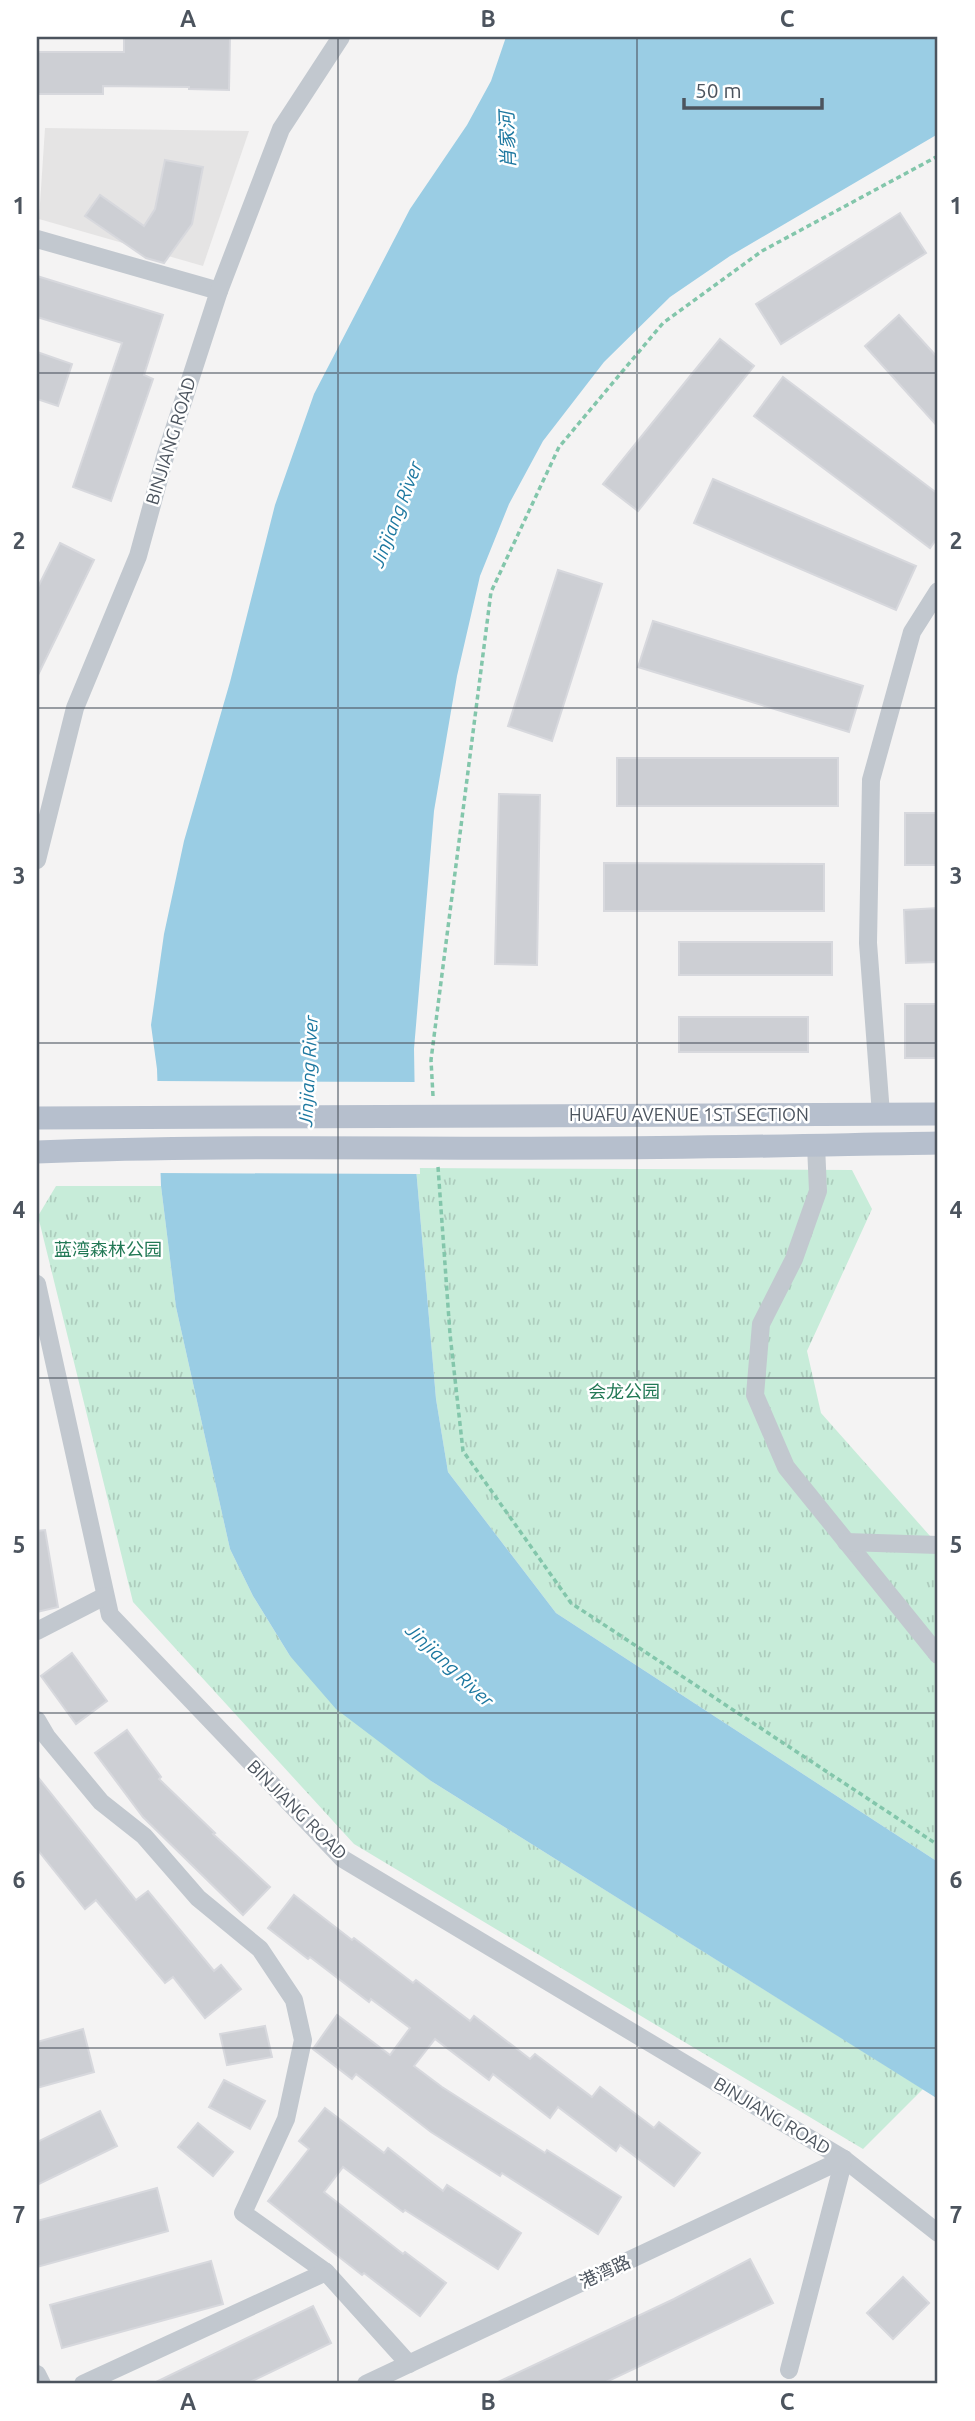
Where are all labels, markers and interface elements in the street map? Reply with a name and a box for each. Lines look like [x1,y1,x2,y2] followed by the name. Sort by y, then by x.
[180,6,196,31] text: A
[480,6,496,31] text: B
[780,6,795,31] text: C
[684,66,823,110] scale bar
[695,78,742,102] text: 50 m
[495,107,519,169] water label: 肖家河
[13,193,25,218] text: 1
[950,193,962,218] text: 1
[141,374,199,507] street label: BINJIANG ROAD
[365,457,427,571] water label: Jinjiang River
[13,528,25,553] text: 2
[950,528,962,553] text: 2
[13,863,25,888] text: 3
[950,863,962,888] text: 3
[294,1014,322,1128] water label: Jinjiang River
[569,1104,809,1124] street label: HUAFU AVENUE 1ST SECTION
[13,1197,26,1222] text: 4
[950,1197,963,1222] text: 4
[54,1239,162,1259] park label: 蓝湾森林公园
[588,1381,660,1401] park label: 会龙公园
[13,1532,25,1557] text: 5
[950,1532,962,1557] text: 5
[401,1618,499,1712] water label: Jinjiang River
[244,1755,352,1863] street label: BINJIANG ROAD
[13,1867,26,1892] text: 6
[950,1867,963,1892] text: 6
[711,2072,834,2158] street label: BINJIANG ROAD
[13,2202,25,2227] text: 7
[950,2202,962,2227] text: 7
[576,2251,633,2292] street label: 港湾路
[180,2389,196,2414] text: A
[480,2389,496,2414] text: B
[780,2389,795,2414] text: C

